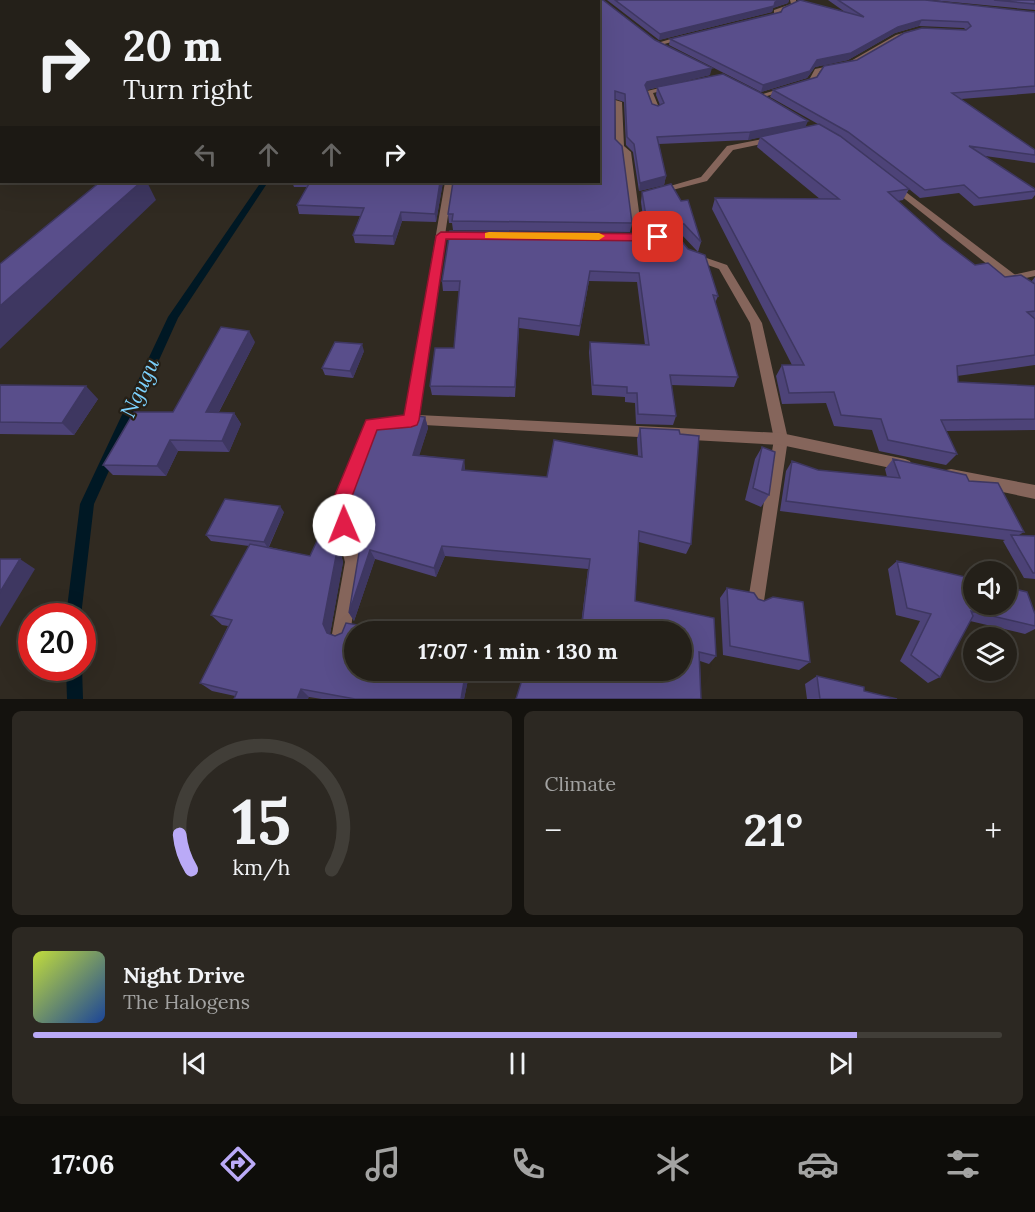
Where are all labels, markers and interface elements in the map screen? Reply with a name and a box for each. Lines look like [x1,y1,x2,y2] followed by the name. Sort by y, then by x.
[123,19,222,73] text: 20 m
[24,24,102,102] icon: right
[123,72,252,106] text: Turn right
[189,138,222,171] icon: left
[252,138,285,171] icon: ahead
[315,138,348,171] icon: ahead
[378,138,411,171] icon: right
[632,211,683,262] pin
[641,220,674,253] icon: arrive
[114,353,165,422] water label: Ngugu
[312,493,376,557] position arrow
[963,561,1017,681] map controls
[963,561,1017,615] button: sound
[18,603,96,681] speed limit sign: 20
[963,627,1017,681] button: layers
[418,637,618,665] text: 17:07 · 1 min · 130 m
[545,771,616,796] text: Climate
[232,781,291,861] text: 15
[744,801,803,858] text: 21°
[545,809,562,851] text: −
[984,809,1002,851] text: +
[233,853,291,881] text: km/h
[123,961,245,989] text: Night Drive
[123,989,250,1014] text: The Halogens
[178,1047,211,1080] icon: previous
[501,1047,534,1080] icon: pause
[824,1047,857,1080] icon: next
[217,1143,259,1185] icon: directions
[362,1143,404,1185] icon: music
[507,1143,549,1185] icon: phone
[652,1143,694,1185] icon: climate
[797,1143,839,1185] icon: car
[942,1143,984,1185] icon: filters
[51,1147,115,1181] text: 17:06

